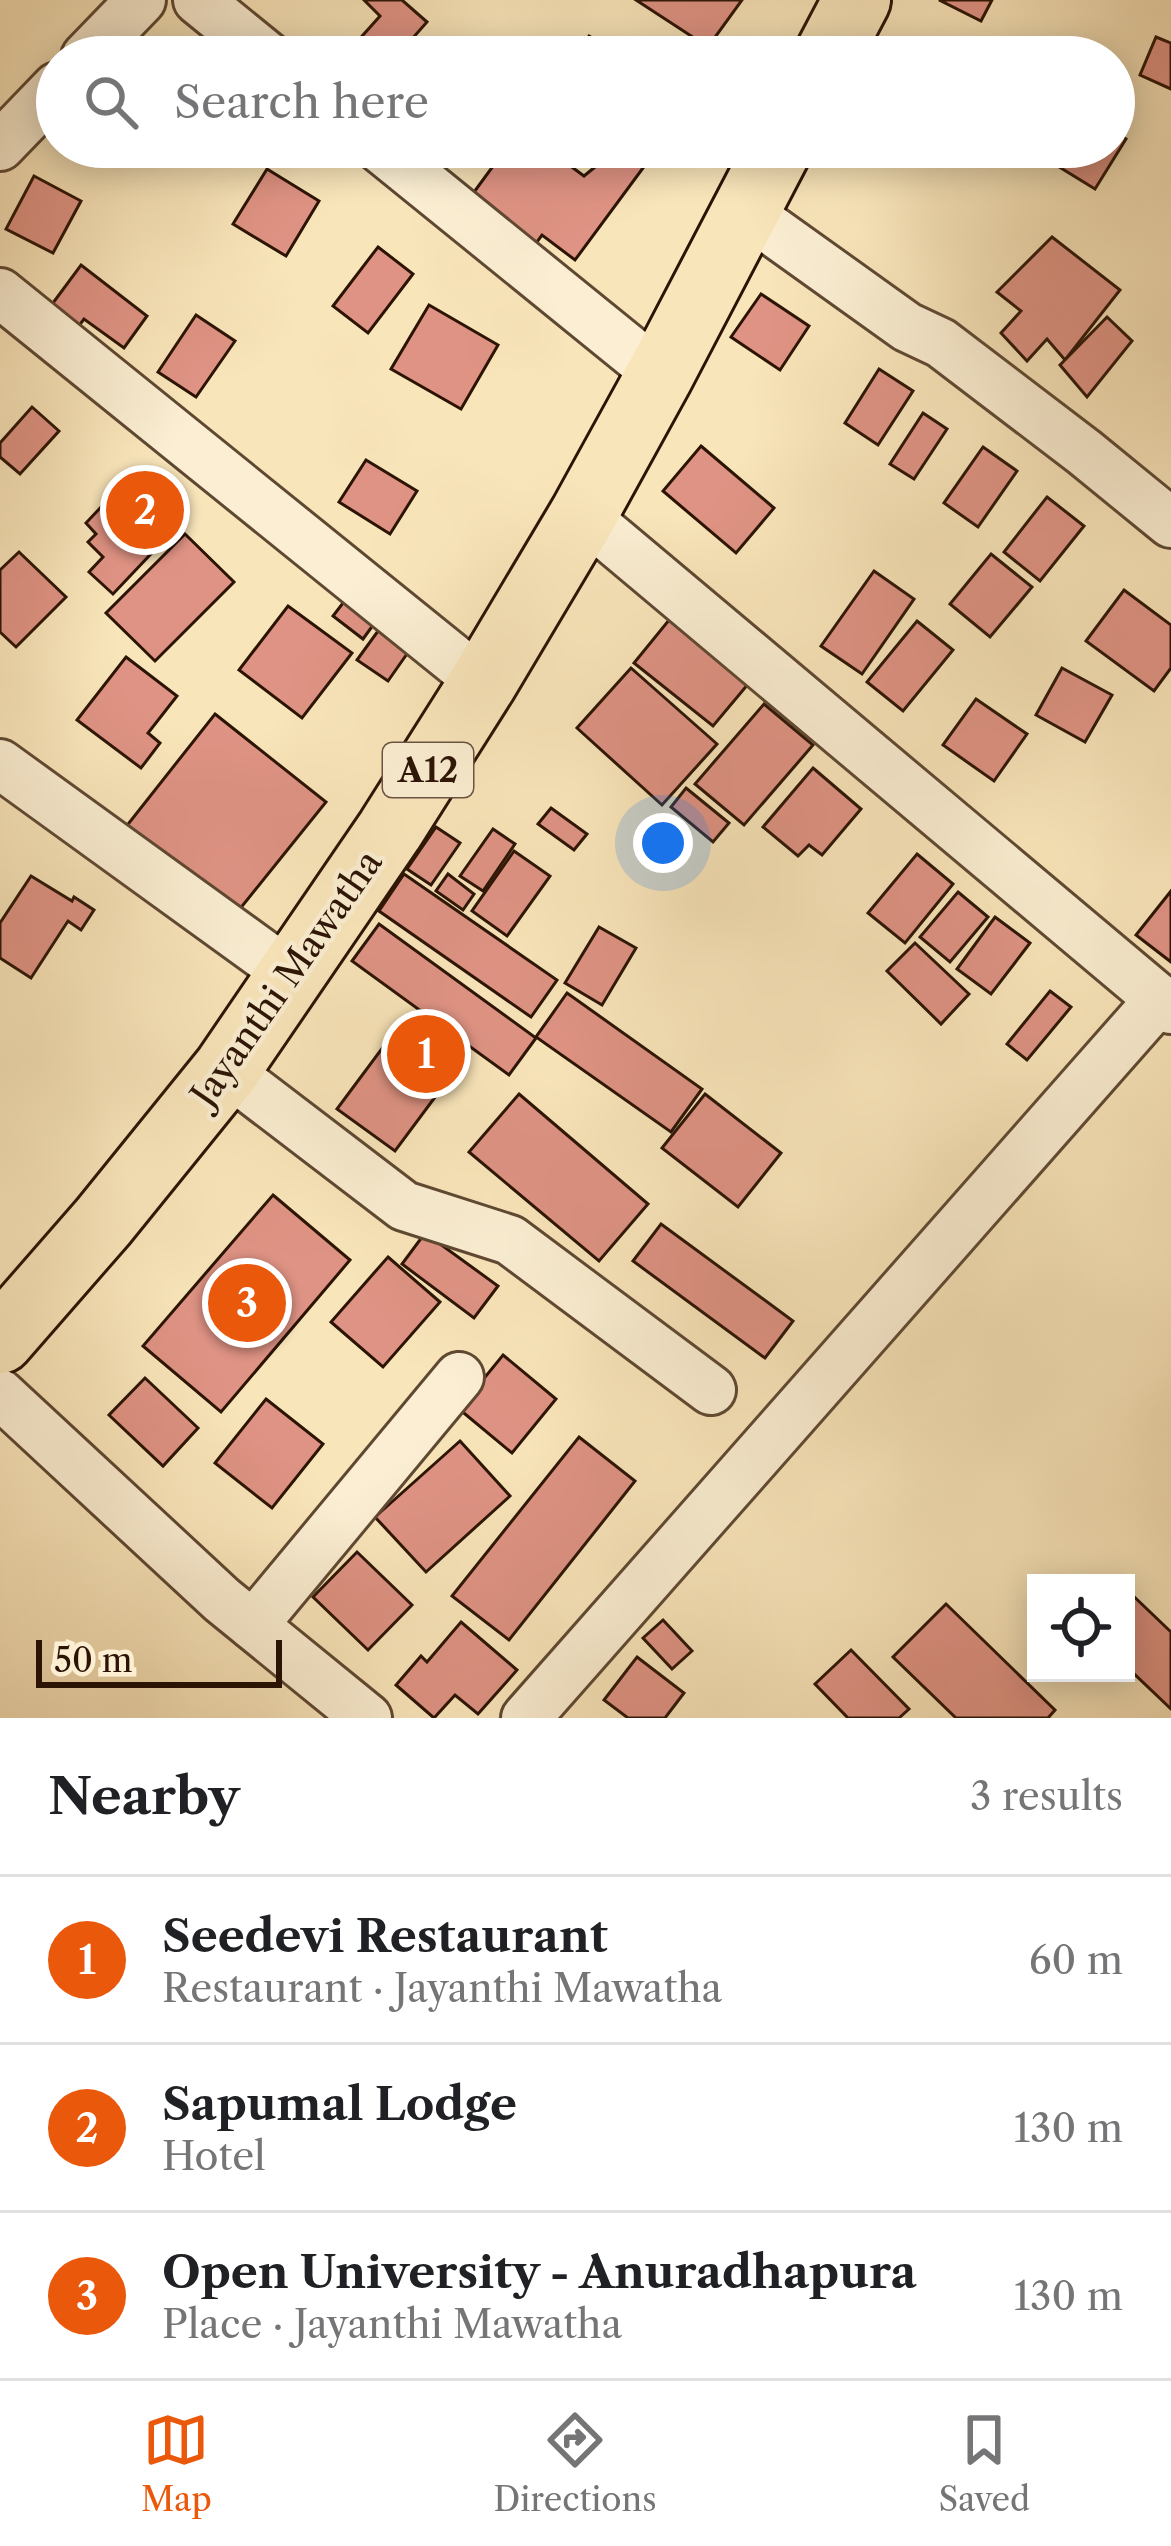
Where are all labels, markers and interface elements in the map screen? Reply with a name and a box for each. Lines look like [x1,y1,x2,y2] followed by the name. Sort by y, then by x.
[36,36,1135,168] search box
[78,69,144,135] icon: search
[174,74,429,130] text: Search here
[106,465,184,555] pin: 2
[383,743,473,797] road number: A12
[633,813,693,873] your location
[178,841,391,1119] street label: Jayanthi Mawatha
[387,1009,465,1099] pin: 1
[208,1258,286,1348] pin: 3
[1027,1574,1135,1682] map controls
[1027,1574,1135,1682] button: locate
[36,1634,282,1687] scale bar
[54,1640,132,1681] text: 50 m
[48,1765,240,1827] text: Nearby
[970,1772,1123,1820] text: 3 results
[162,1908,608,1964] text: Seedevi Restaurant
[78,1936,96,1984] text: 1
[1029,1936,1123,1984] text: 60 m
[162,1964,722,2012] text: Restaurant · Jayanthi Mawatha
[162,2076,517,2132] text: Sapumal Lodge
[75,2104,99,2152] text: 2
[1014,2104,1123,2152] text: 130 m
[162,2132,266,2180] text: Hotel
[162,2244,917,2300] text: Open University - Anuradhapura
[76,2272,98,2320] text: 3
[1014,2272,1123,2320] text: 130 m
[162,2300,622,2348] text: Place · Jayanthi Mawatha
[141,2407,212,2520] tab: Map
[494,2407,657,2520] tab: Directions
[938,2407,1030,2520] tab: Saved

